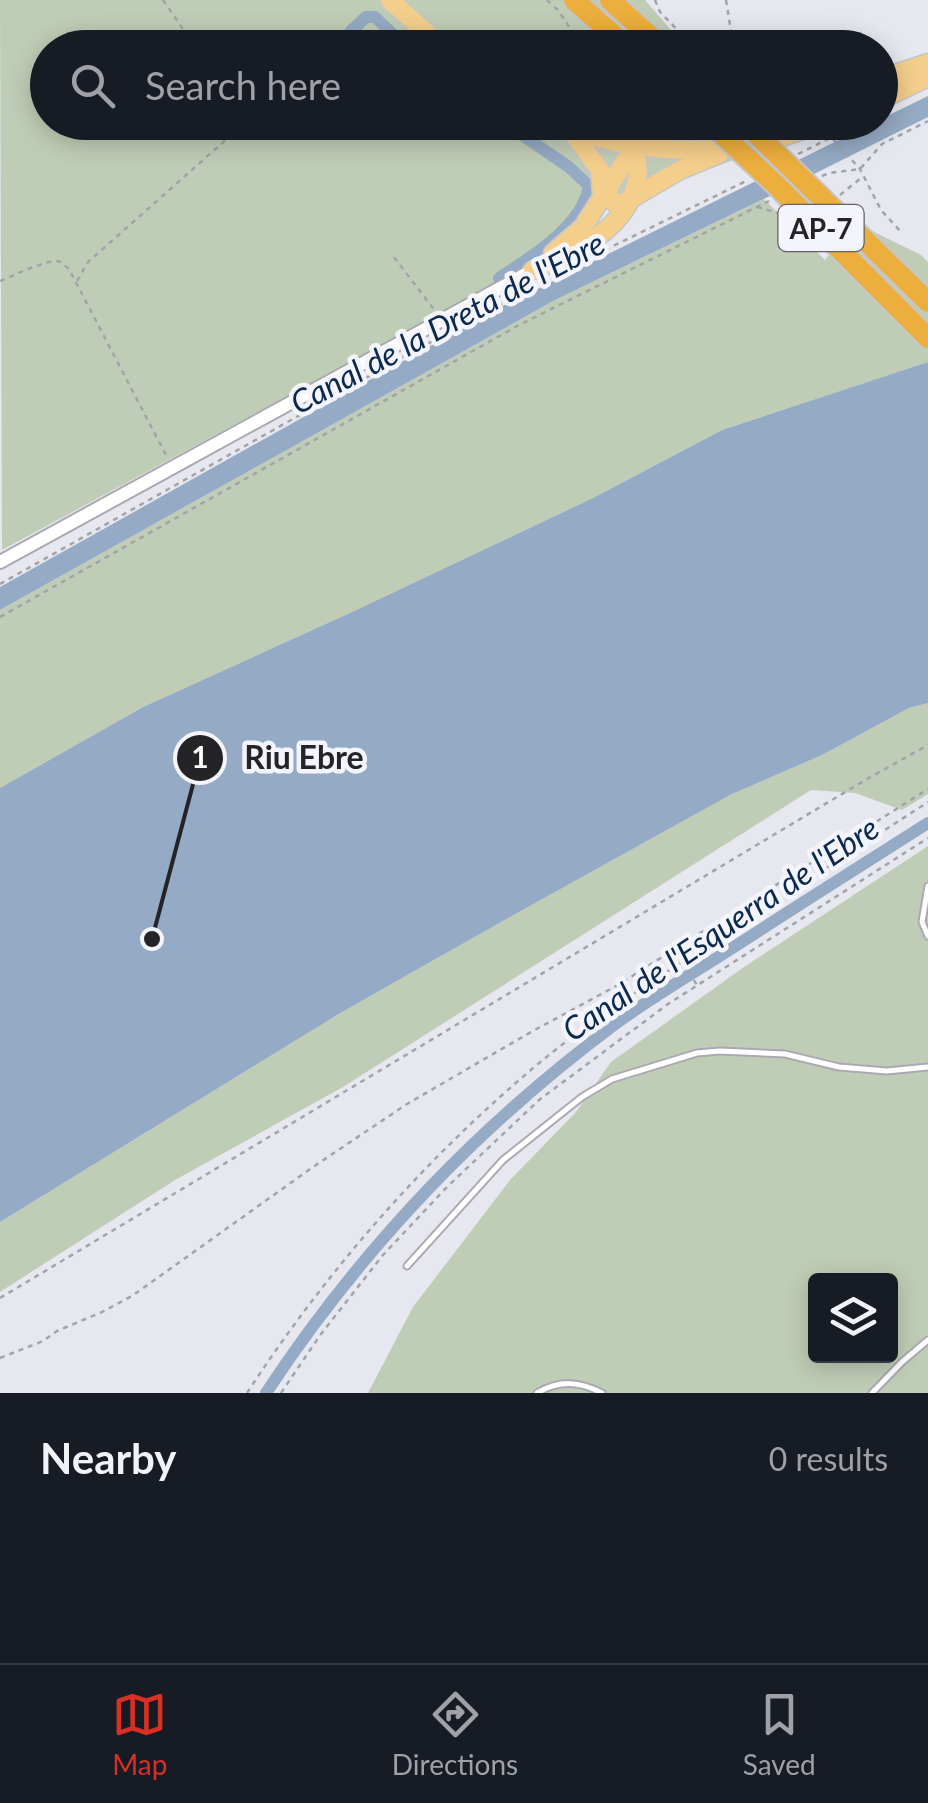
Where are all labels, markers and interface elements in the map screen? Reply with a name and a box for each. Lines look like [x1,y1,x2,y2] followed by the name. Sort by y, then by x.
[30,30,898,140] search box
[65,58,120,113] icon: search
[145,62,341,108] text: Search here
[778,205,864,251] road number: AP-7
[283,223,611,421] water label: Canal de la Dreta de l'Ebre
[175,727,384,789] callout: Riu Ebre
[244,737,364,776] text: Riu Ebre
[191,738,209,774] text: 1
[554,807,886,1049] water label: Canal de l'Esquerra de l'Ebre
[808,1273,898,1363] map controls
[808,1273,898,1363] button: layers
[40,1433,177,1483] text: Nearby
[769,1439,888,1478] text: 0 results
[112,1687,167,1781] tab: Map
[392,1687,518,1781] tab: Directions
[743,1687,816,1781] tab: Saved

